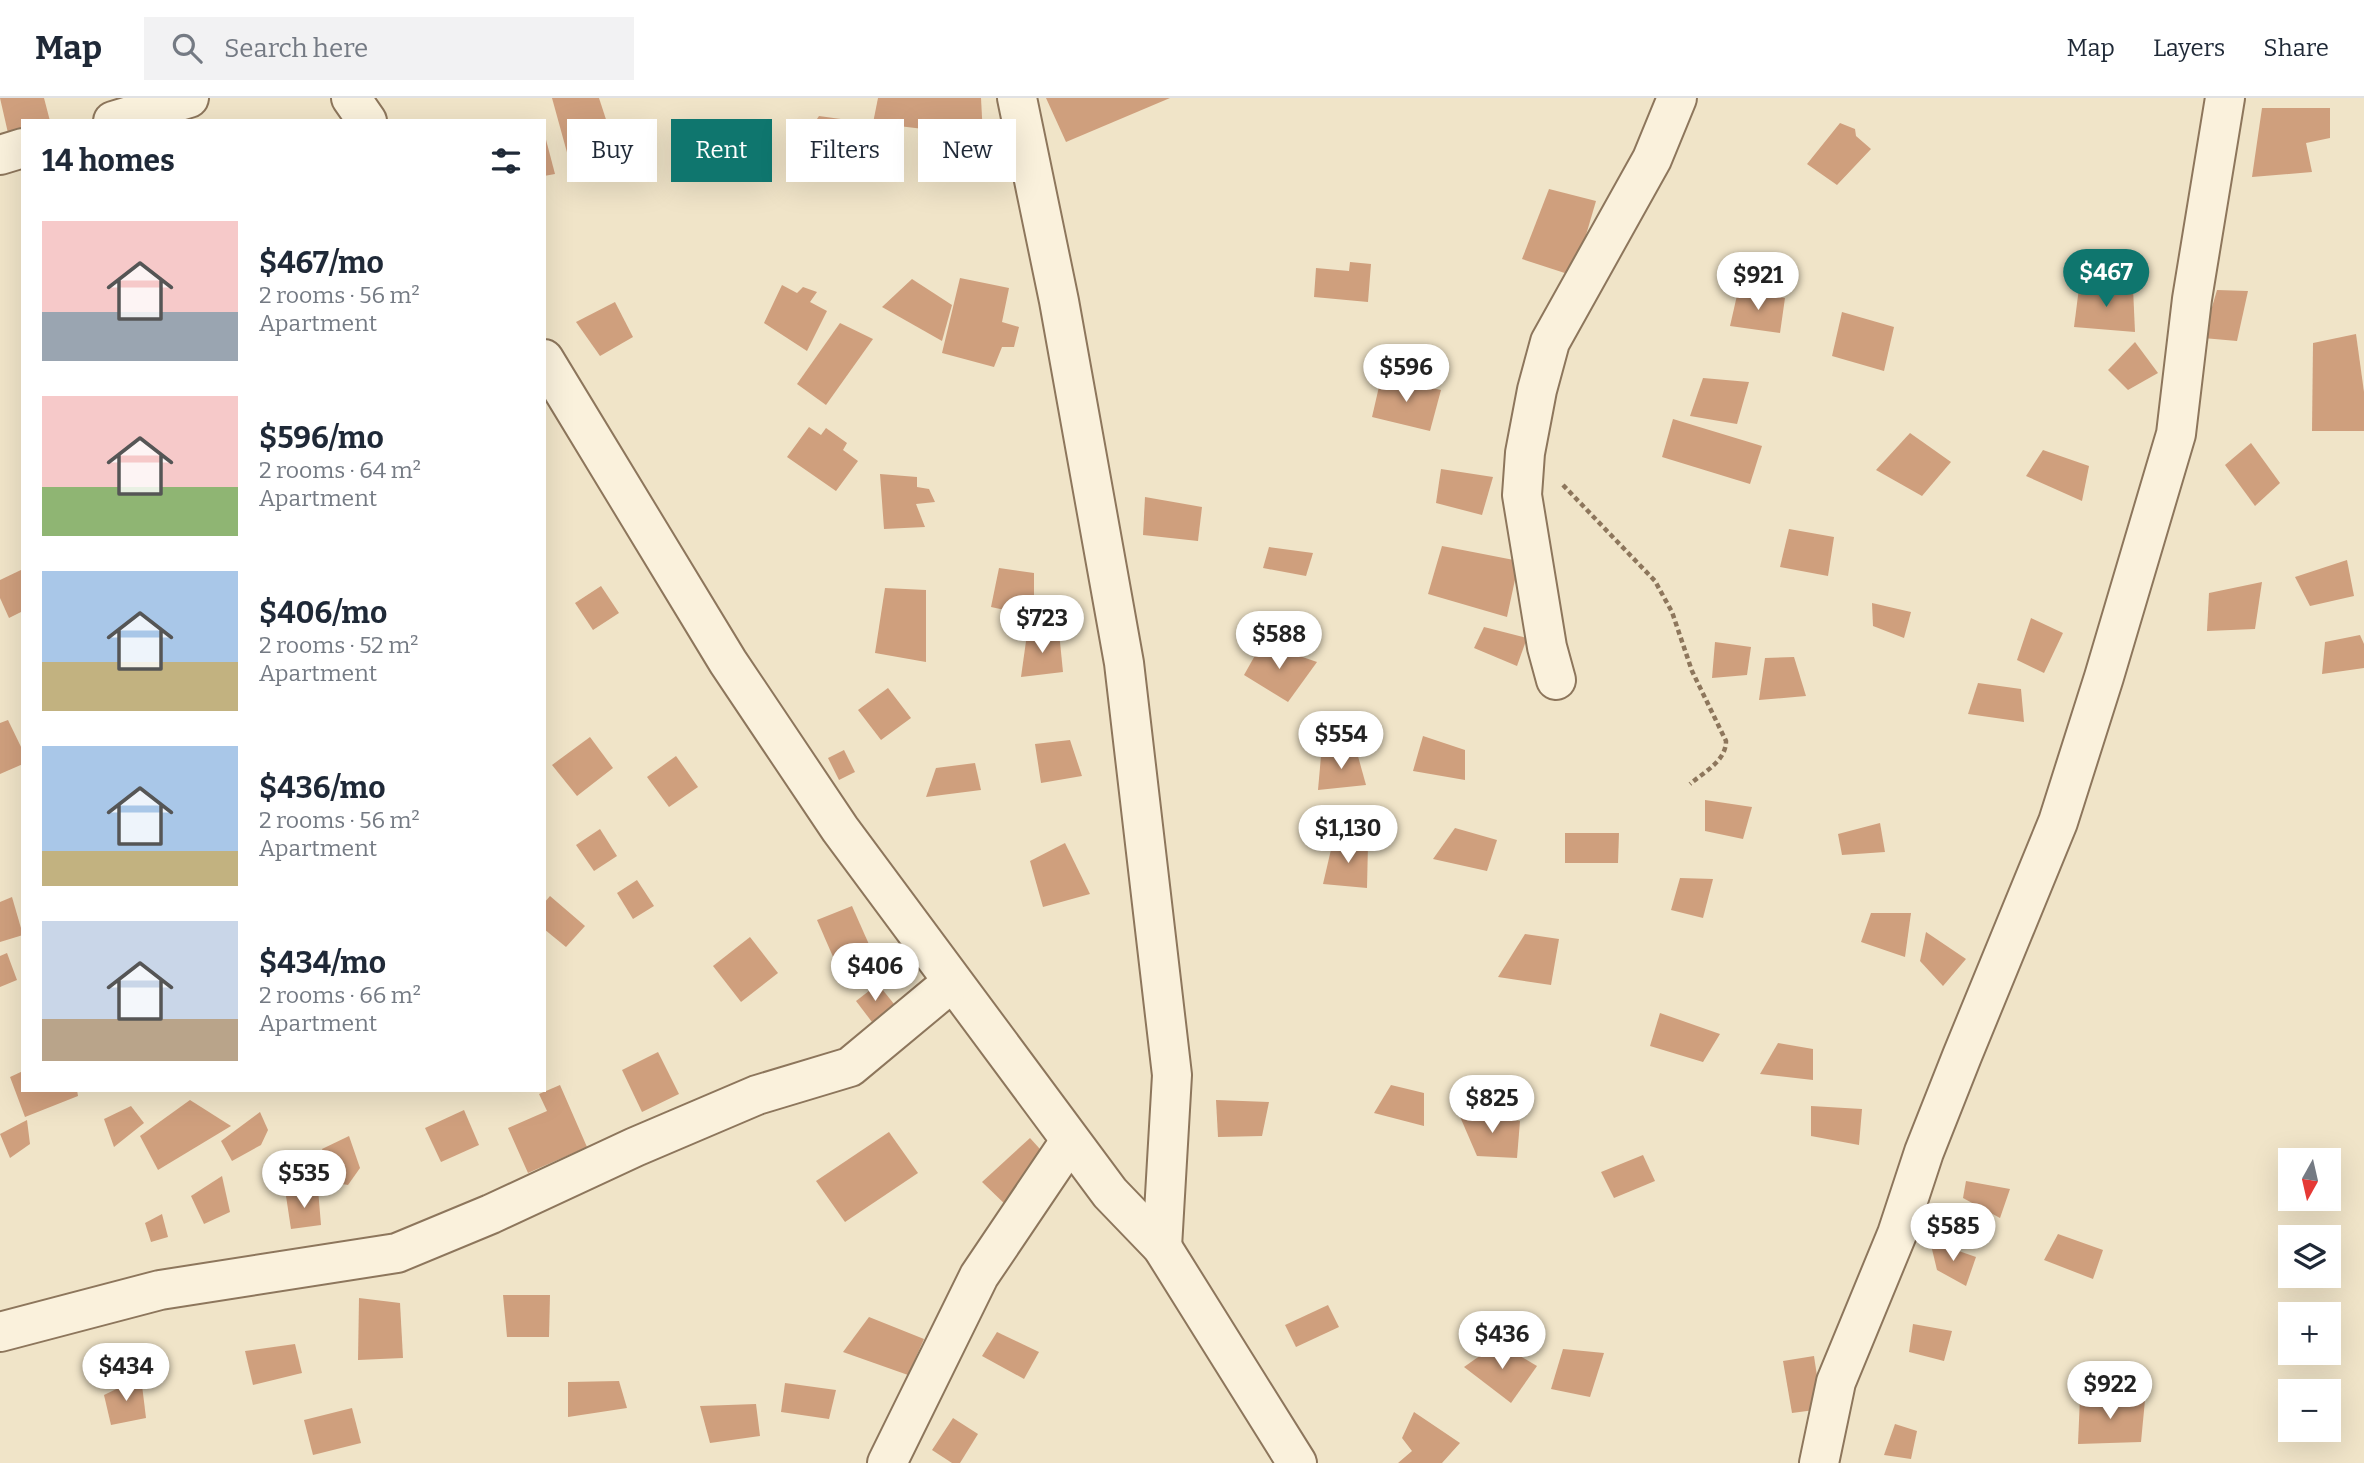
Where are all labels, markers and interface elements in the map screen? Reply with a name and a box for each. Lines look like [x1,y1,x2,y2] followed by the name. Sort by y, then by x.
[144,17,634,80] search box
[35,28,102,68] text: Map
[168,29,206,67] icon: search
[224,33,368,64] text: Search here
[2067,34,2115,62] text: Map
[2153,34,2225,62] text: Layers
[2263,34,2329,62] text: Share
[567,119,657,182] chip: Buy
[671,119,772,182] chip: Rent
[786,119,904,182] chip: Filters
[918,119,1016,182] chip: New
[487,142,525,180] icon: filters
[42,143,175,179] text: 14 homes
[259,245,384,281] text: $467/mo
[98,249,182,333] icon: home
[2065,250,2147,309] pin: $467
[1717,252,1799,312] pin: $921
[2079,258,2133,286] text: $467
[1733,261,1783,289] text: $921
[259,281,420,309] text: 2 rooms · 56 m²
[259,309,377,337] text: Apartment
[1365,344,1447,404] pin: $596
[1379,353,1433,381] text: $596
[259,420,384,456] text: $596/mo
[98,424,182,508] icon: home
[259,456,421,484] text: 2 rooms · 64 m²
[259,484,377,512] text: Apartment
[259,595,387,631] text: $406/mo
[1001,596,1083,655] pin: $723
[98,599,182,683] icon: home
[1016,604,1068,632] text: $723
[1238,612,1320,671] pin: $588
[1252,620,1306,648] text: $588
[259,631,418,659] text: 2 rooms · 52 m²
[259,659,377,687] text: Apartment
[1300,712,1382,771] pin: $554
[1314,720,1368,748] text: $554
[259,770,386,806] text: $436/mo
[98,774,182,858] icon: home
[259,806,420,834] text: 2 rooms · 56 m²
[1291,806,1405,865] pin: $1,130
[1315,814,1381,842] text: $1,130
[259,834,377,862] text: Apartment
[834,944,916,1003] pin: $406
[259,945,386,981] text: $434/mo
[98,949,182,1033] icon: home
[847,952,903,980] text: $406
[259,981,421,1009] text: 2 rooms · 66 m²
[259,1009,377,1037] text: Apartment
[1451,1076,1533,1135] pin: $825
[1465,1084,1519,1112] text: $825
[2278,1148,2342,1211] north arrow
[2278,1148,2341,1442] map controls
[263,1150,345,1210] pin: $535
[278,1159,330,1187] text: $535
[1912,1204,1994,1263] pin: $585
[1927,1212,1979,1240] text: $585
[2278,1225,2341,1288] button: layers
[2278,1302,2341,1365] button: +
[1461,1312,1543,1371] pin: $436
[1475,1320,1529,1348] text: $436
[85,1344,167,1403] pin: $434
[98,1352,154,1380] text: $434
[2069,1362,2151,1421] pin: $922
[2083,1370,2137,1398] text: $922
[2278,1379,2341,1442] button: −

